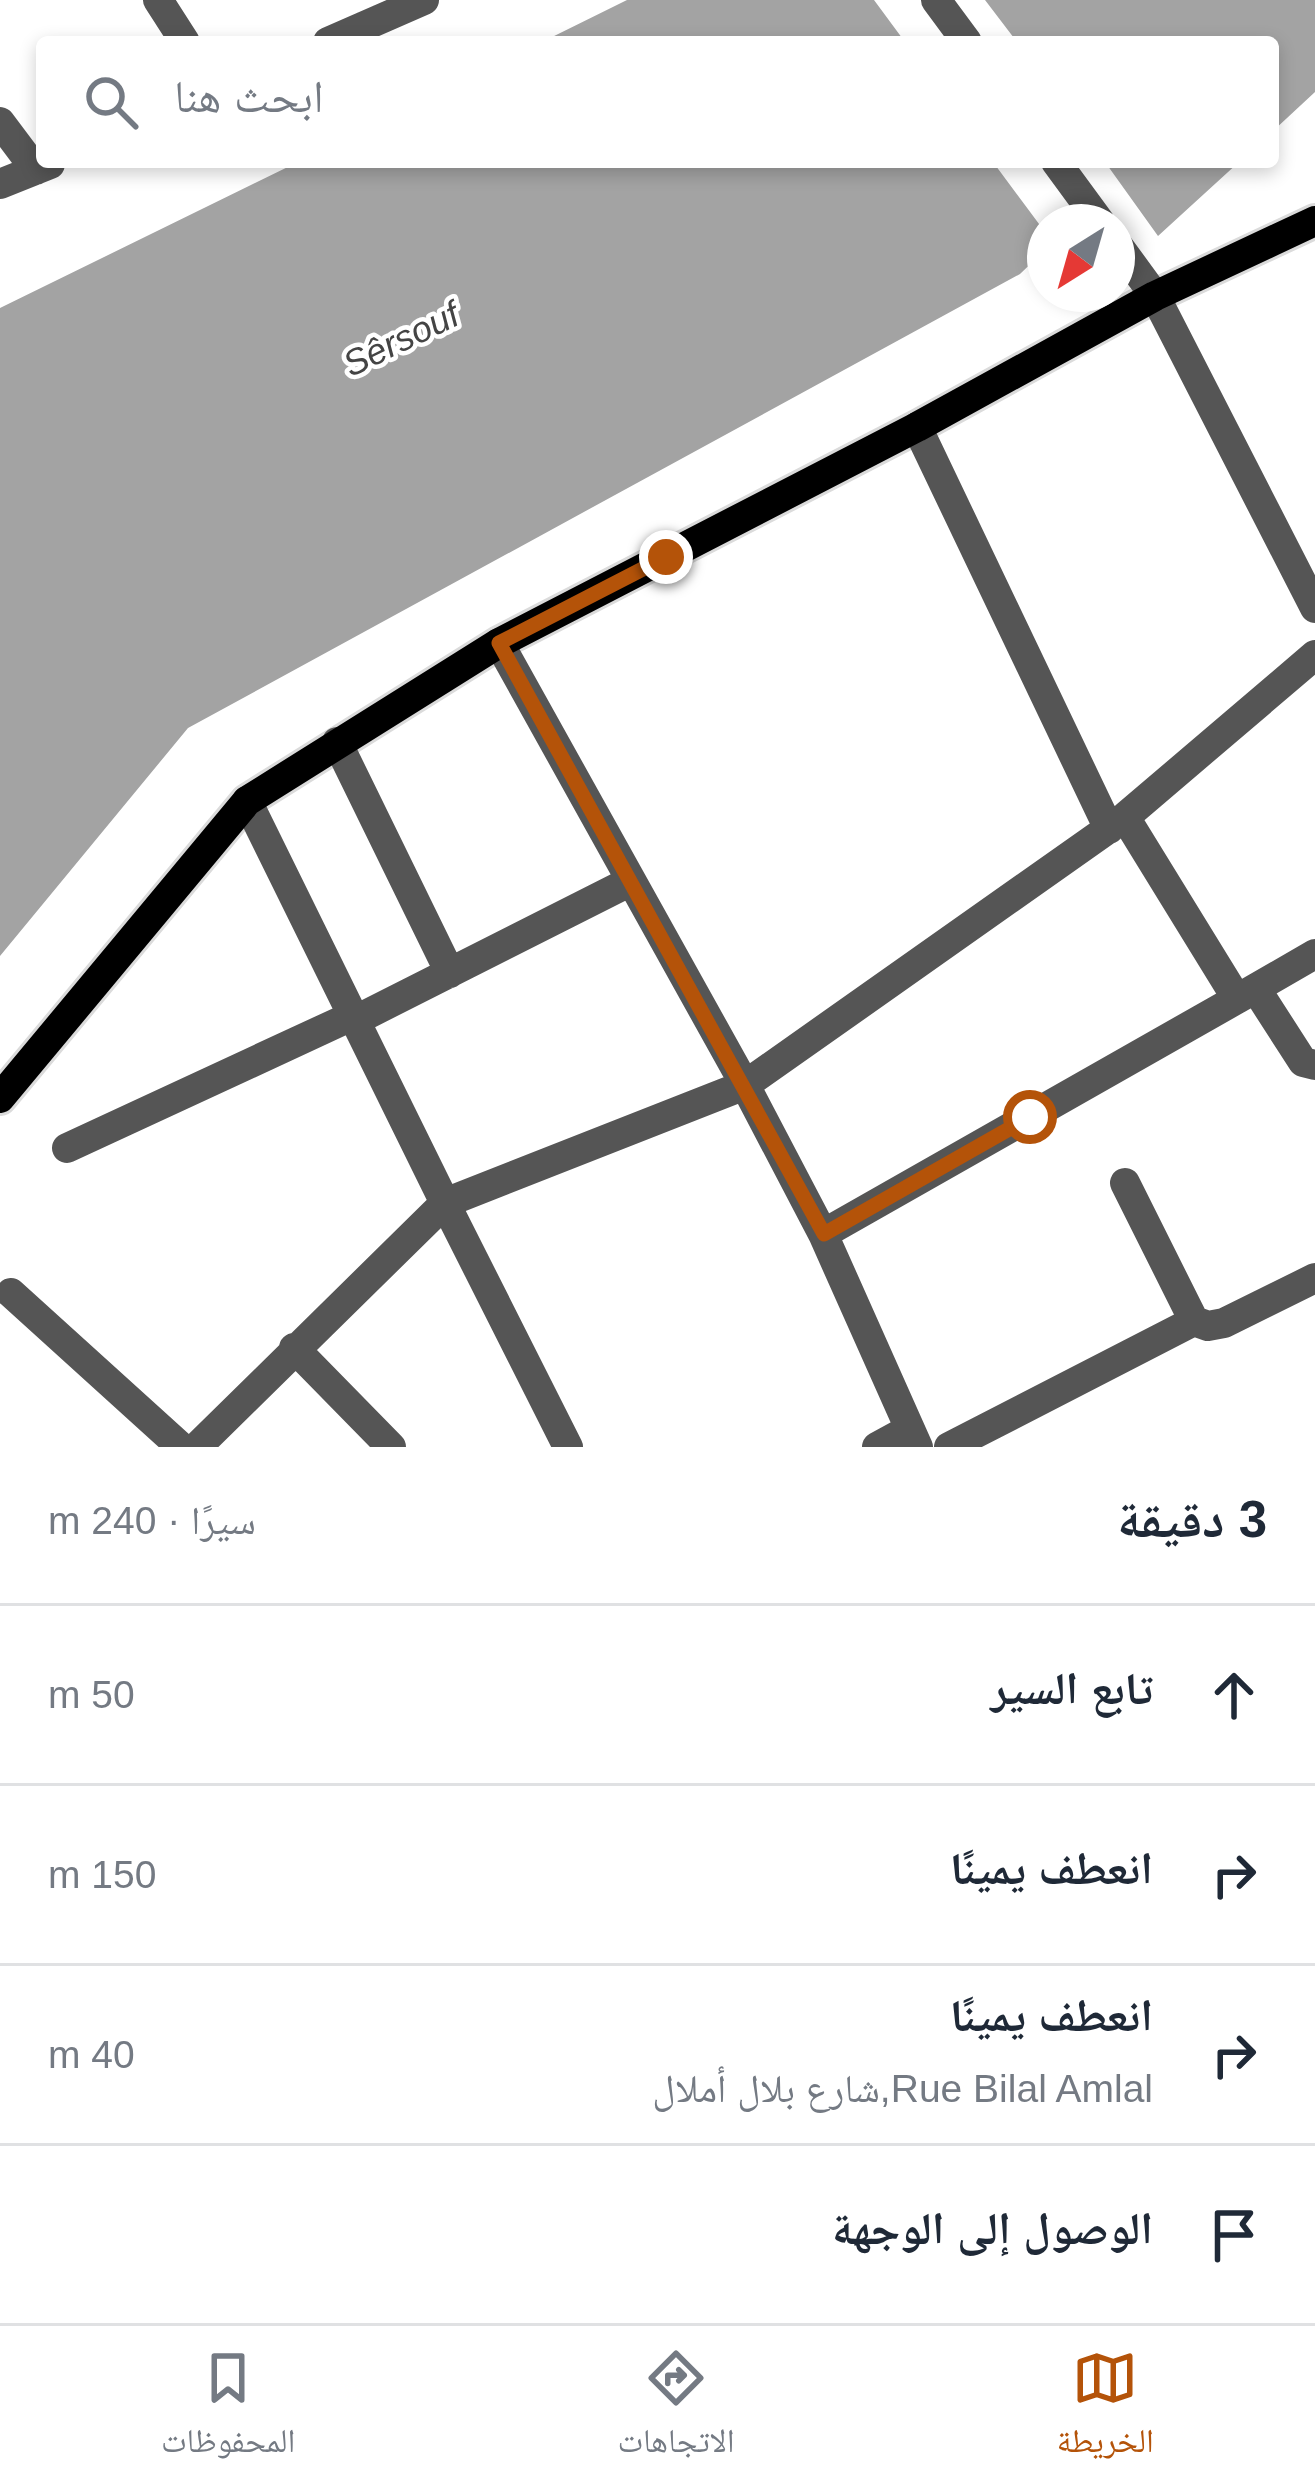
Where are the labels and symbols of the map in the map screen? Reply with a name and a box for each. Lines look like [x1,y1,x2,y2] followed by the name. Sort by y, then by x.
[1027,204,1135,312] north arrow
[336,292,469,385] water label: Sêrsouf
[639,530,693,584] route end
[1003,1090,1057,1144] route start

